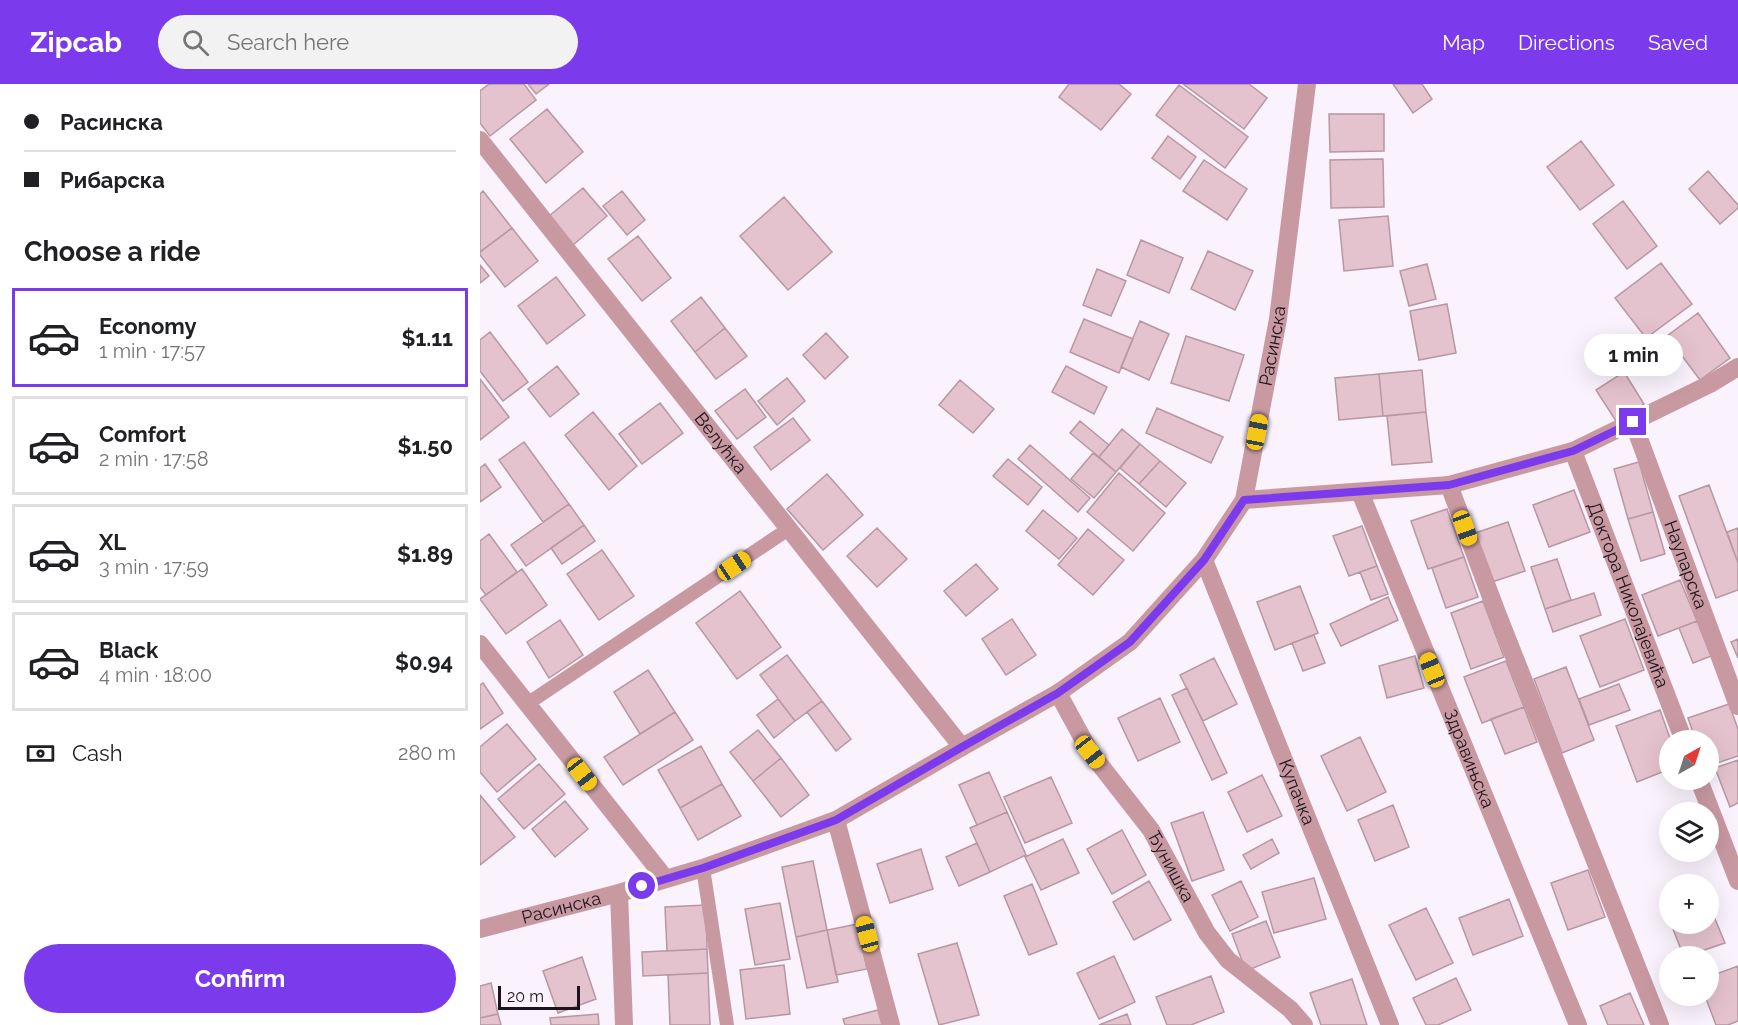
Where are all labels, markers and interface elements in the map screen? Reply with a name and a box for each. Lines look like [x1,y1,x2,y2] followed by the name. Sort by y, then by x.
[158,15,578,69] search box
[30,26,122,59] text: Zipcab
[179,26,212,59] icon: search
[227,29,349,55] text: Search here
[1442,30,1485,55] text: Map
[1518,30,1615,55] text: Directions
[1648,30,1708,55] text: Saved
[60,109,163,135] text: Расинска
[60,167,165,193] text: Рибарска
[24,236,200,267] text: Choose a ride
[1255,305,1290,388] street label: Расинска
[27,311,81,365] icon: car
[99,313,197,339] text: Economy
[401,325,453,351] text: $1.11
[1584,335,1682,377] callout: 1 min
[99,339,206,363] text: 1 min · 17:57
[1608,343,1659,367] text: 1 min
[690,408,752,478] street label: Велућка
[1619,408,1646,435] route end
[1245,413,1269,451] car
[27,419,81,473] icon: car
[99,421,186,447] text: Comfort
[398,433,453,459] text: $1.50
[99,447,209,471] text: 2 min · 17:58
[1583,499,1674,691] street label: Доктора Николајевића
[1450,508,1480,548] car
[1660,517,1712,612] street label: Наупарска
[27,527,81,581] icon: car
[99,529,126,555] text: XL
[397,541,453,567] text: $1.89
[714,548,754,584] car
[99,555,209,579] text: 3 min · 17:59
[27,635,81,689] icon: car
[99,637,158,663] text: Black
[395,649,453,675] text: $0.94
[1417,650,1447,690] car
[99,663,212,687] text: 4 min · 18:00
[1440,706,1499,811] street label: Здравињска
[1659,730,1719,790] north arrow
[1659,730,1719,1006] map controls
[1072,732,1108,772] car
[24,737,57,770] icon: cash
[72,740,123,766] text: Cash
[398,741,456,765] text: 280 m
[564,754,600,794] car
[1275,756,1320,828] street label: Купачка
[1659,802,1719,862] button: layers
[1144,827,1199,906] street label: Ђунишка
[628,872,655,899] route start
[1659,874,1719,934] button: +
[519,887,603,928] street label: Расинска
[854,914,880,954] car
[24,944,456,1013] button: Confirm
[1659,946,1719,1006] button: −
[498,983,580,1010] scale bar
[507,987,544,1006] text: 20 m

